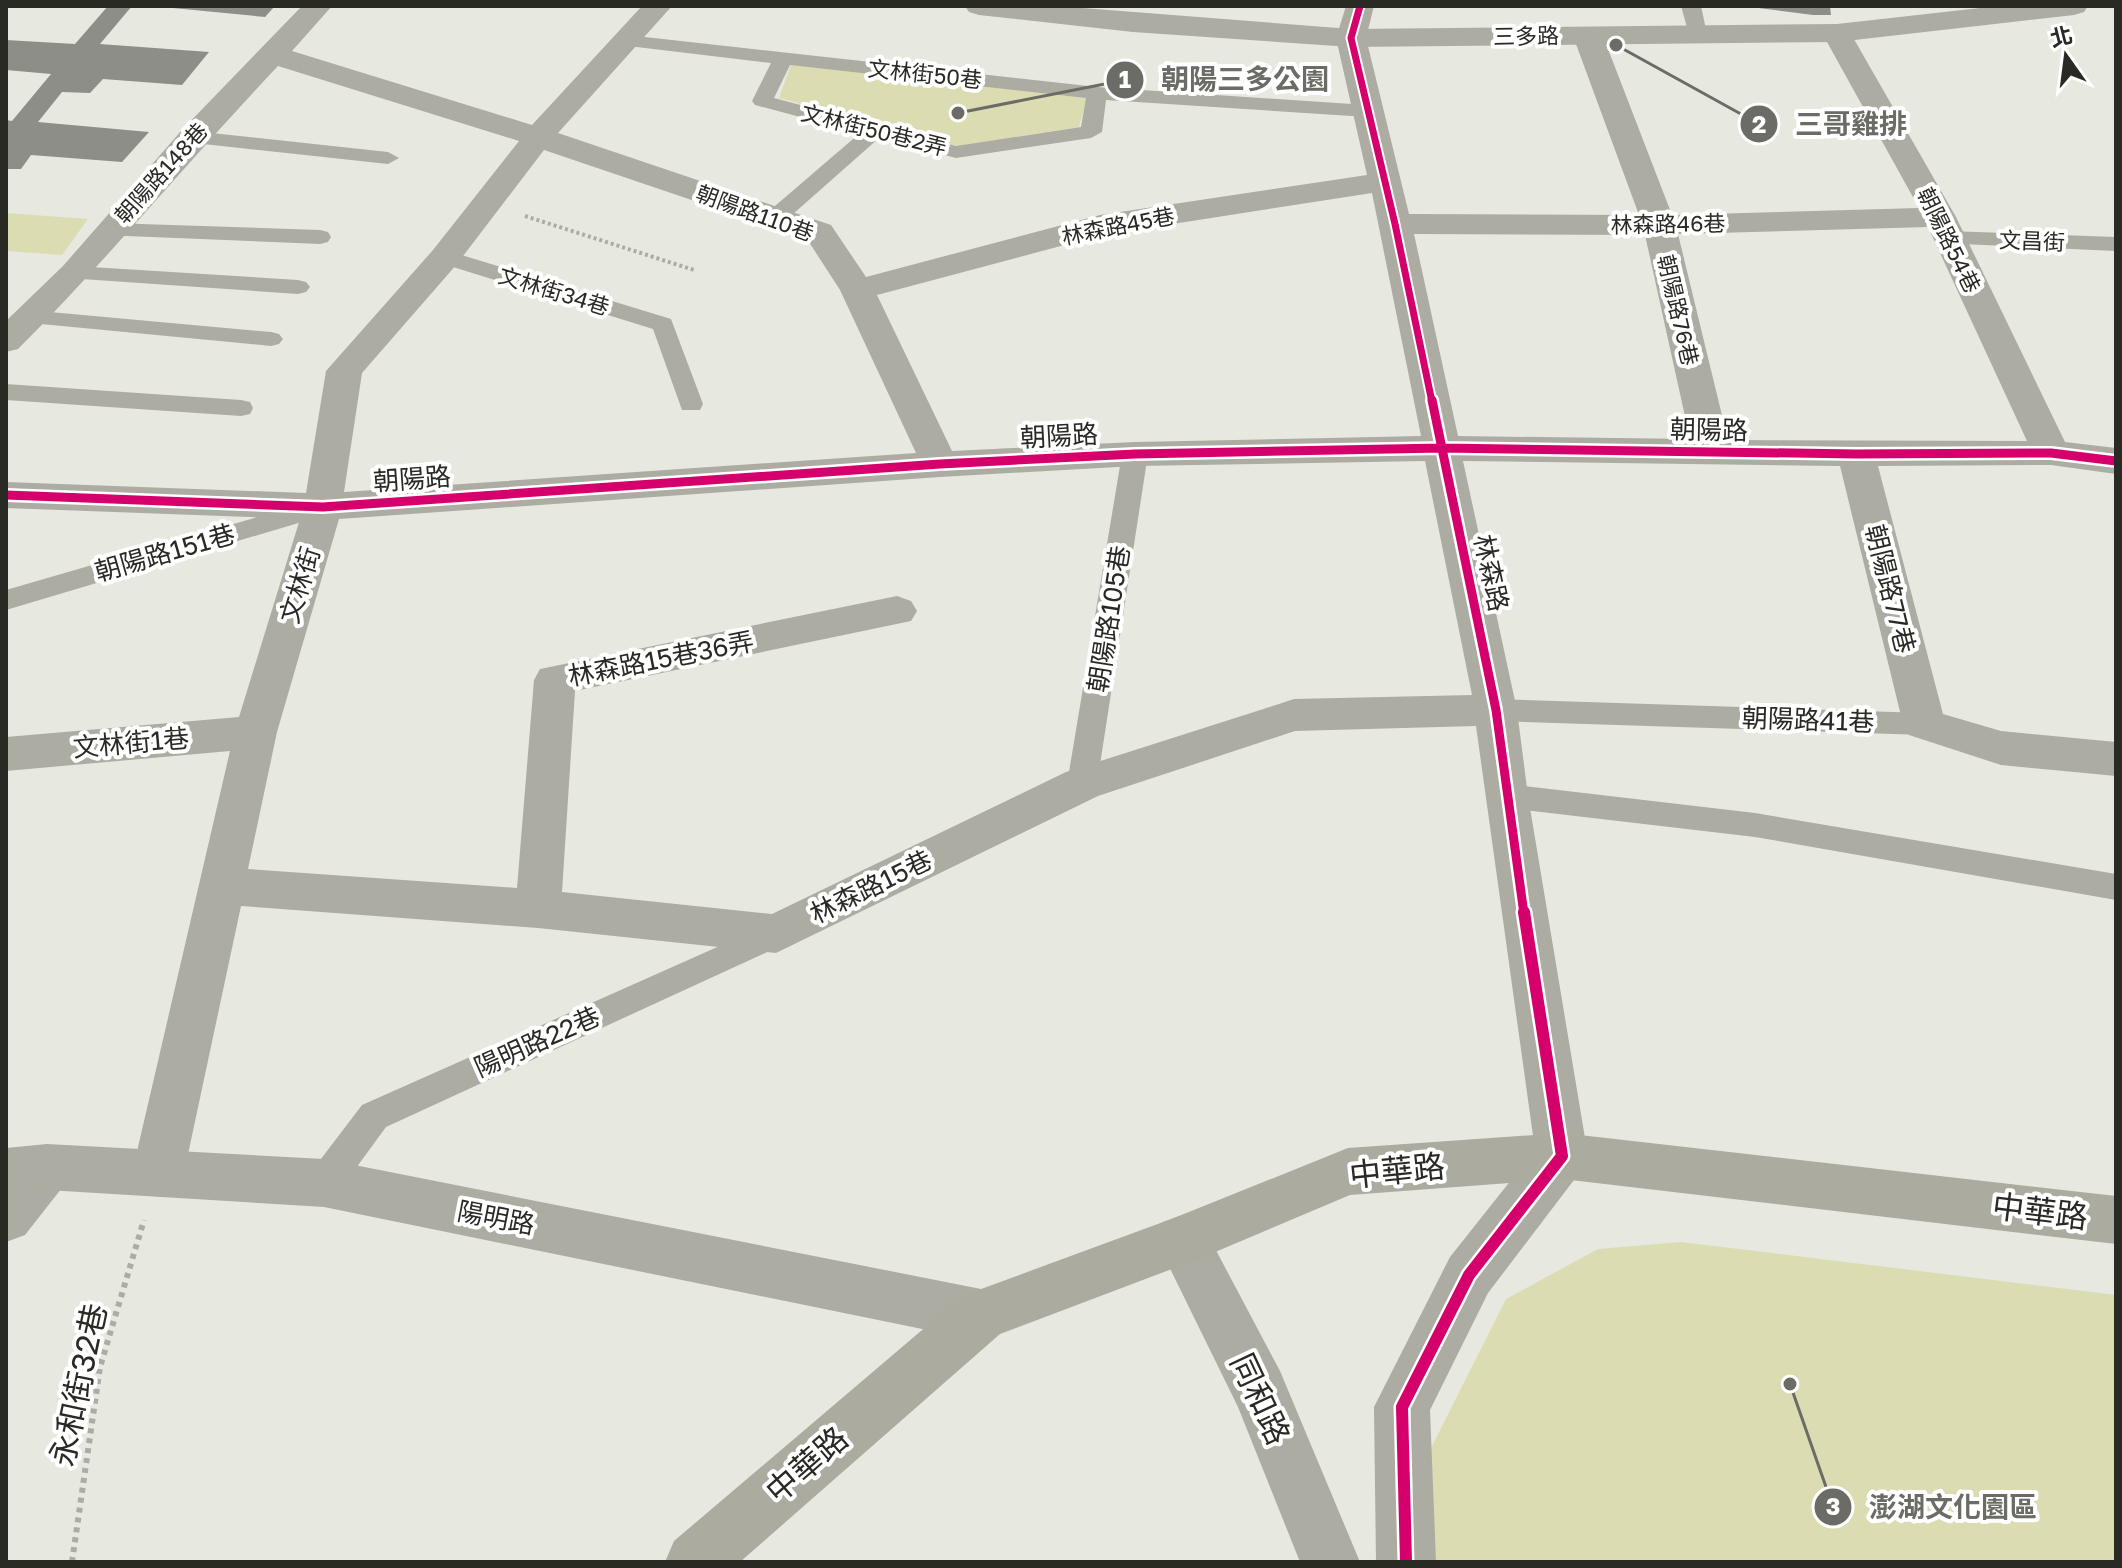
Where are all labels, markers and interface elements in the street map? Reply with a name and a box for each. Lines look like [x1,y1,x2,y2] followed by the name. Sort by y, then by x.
[2026,16,2106,96] north arrow
[2047,20,2075,52] text: 北
[1493,21,1559,50] street label: 三多路
[867,54,983,93] street label: 文林街50巷
[1105,54,1345,106] callout: 朝陽三多公園
[1161,62,1329,95] text: 朝陽三多公園
[1119,64,1131,93] text: 1
[798,98,950,161] street label: 文林街50巷2弄
[1739,98,1923,150] callout: 三哥雞排
[1795,107,1907,140] text: 三哥雞排
[1752,109,1766,138] text: 2
[109,117,213,228] street label: 朝陽路148巷
[693,179,818,246] street label: 朝陽路110巷
[1912,183,1987,297] street label: 朝陽路54巷
[1059,201,1177,250] street label: 林森路45巷
[1610,209,1726,238] street label: 林森路46巷
[1999,226,2065,255] street label: 文昌街
[1653,252,1704,368] street label: 朝陽路76巷
[496,261,613,320] street label: 文林街34巷
[1670,413,1748,446] street label: 朝陽路
[1019,418,1099,453] street label: 朝陽路
[372,460,452,497] street label: 朝陽路
[91,518,238,587] street label: 朝陽路151巷
[1860,521,1921,656] street label: 朝陽路77巷
[1468,532,1515,614] street label: 林森路
[273,543,326,627] street label: 文林街
[1082,544,1135,694] street label: 朝陽路105巷
[565,625,756,692] street label: 林森路15巷36弄
[1741,702,1875,737] street label: 朝陽路41巷
[72,722,190,763] street label: 文林街1巷
[805,844,937,929] street label: 林森路15巷
[469,1000,604,1083] street label: 陽明路22巷
[1347,1146,1447,1194] street label: 中華路
[1990,1186,2090,1236] street label: 中華路
[455,1195,537,1240] street label: 陽明路
[42,1300,114,1470] street label: 永和街32巷
[1223,1347,1298,1450] street label: 同和路
[758,1418,855,1510] street label: 中華路
[1813,1481,2053,1533] callout: 澎湖文化園區
[1869,1490,2037,1523] text: 澎湖文化園區
[1826,1491,1840,1520] text: 3

